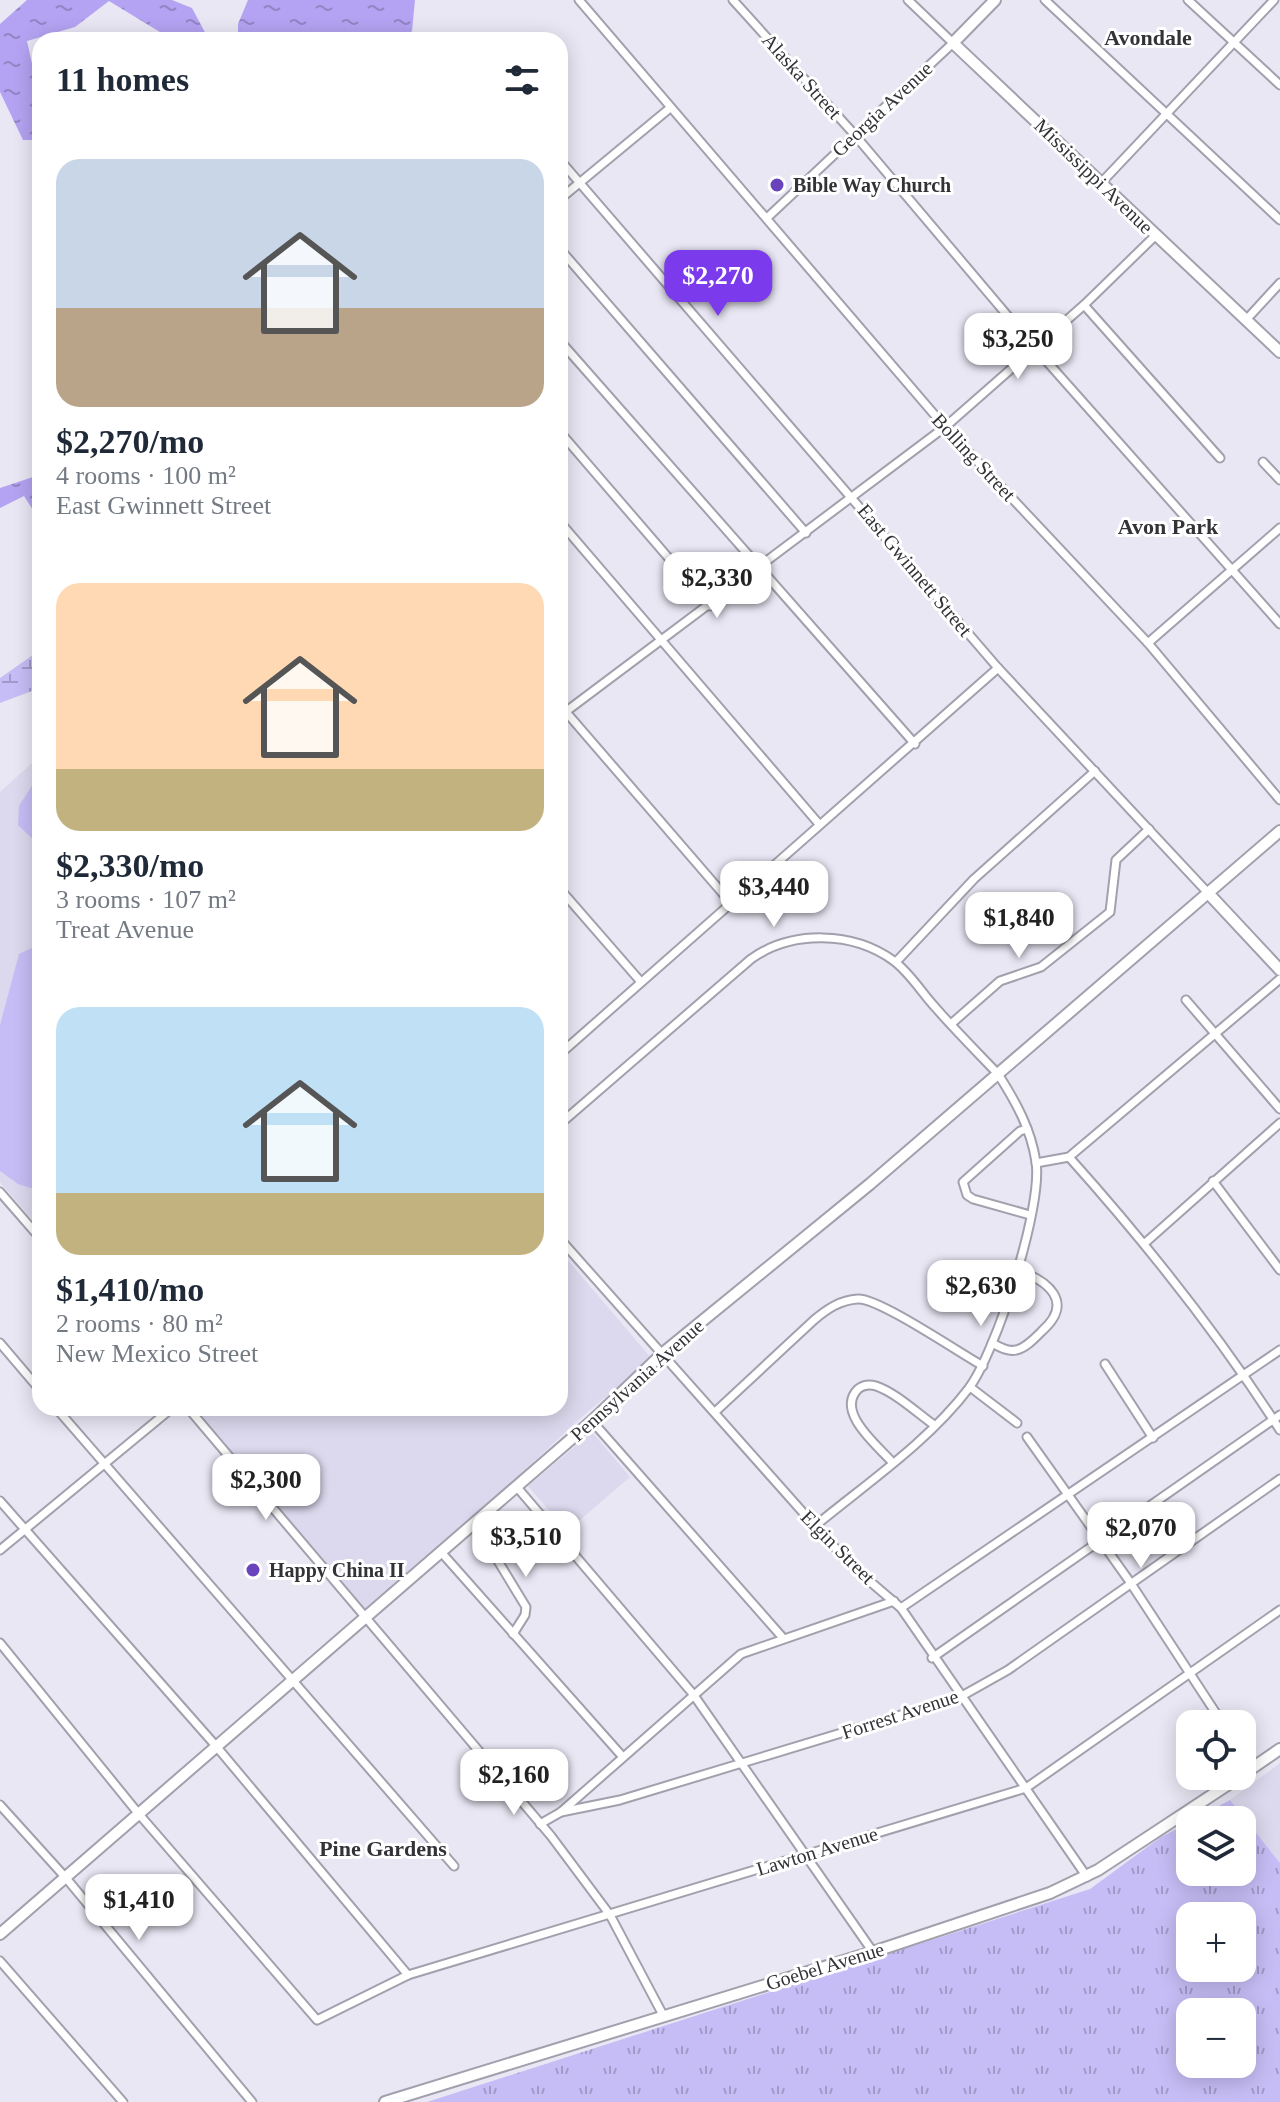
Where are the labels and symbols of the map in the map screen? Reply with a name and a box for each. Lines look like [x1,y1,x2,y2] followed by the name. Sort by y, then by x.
[1104,25,1192,50] district label: Avondale
[758,29,846,124] street label: Alaska Street
[827,57,937,162] street label: Georgia Avenue
[1030,114,1158,239] street label: Mississippi Avenue
[793,174,951,197] place label: Bible Way Church
[768,176,786,194] marker: Bible Way Church
[653,250,783,318] pin: $2,270
[953,313,1083,381] pin: $3,250
[927,409,1020,506] street label: Bolling Street
[853,500,977,641] street label: East Gwinnett Street
[1118,514,1219,539] district label: Avon Park
[652,552,782,620] pin: $2,330
[709,861,839,929] pin: $3,440
[954,892,1084,960] pin: $1,840
[916,1260,1046,1328] pin: $2,630
[566,1314,709,1446] street label: Pennsylvania Avenue
[201,1454,331,1522] pin: $2,300
[1076,1502,1206,1570] pin: $2,070
[796,1506,880,1589] street label: Elgin Street
[461,1511,591,1579] pin: $3,510
[269,1559,405,1582] place label: Happy China II
[244,1561,262,1579] marker: Happy China II
[839,1685,961,1743] street label: Forrest Avenue
[449,1749,579,1817] pin: $2,160
[754,1822,880,1880] street label: Lawton Avenue
[319,1836,447,1861] district label: Pine Gardens
[74,1874,204,1942] pin: $1,410
[763,1938,887,1994] street label: Goebel Avenue

